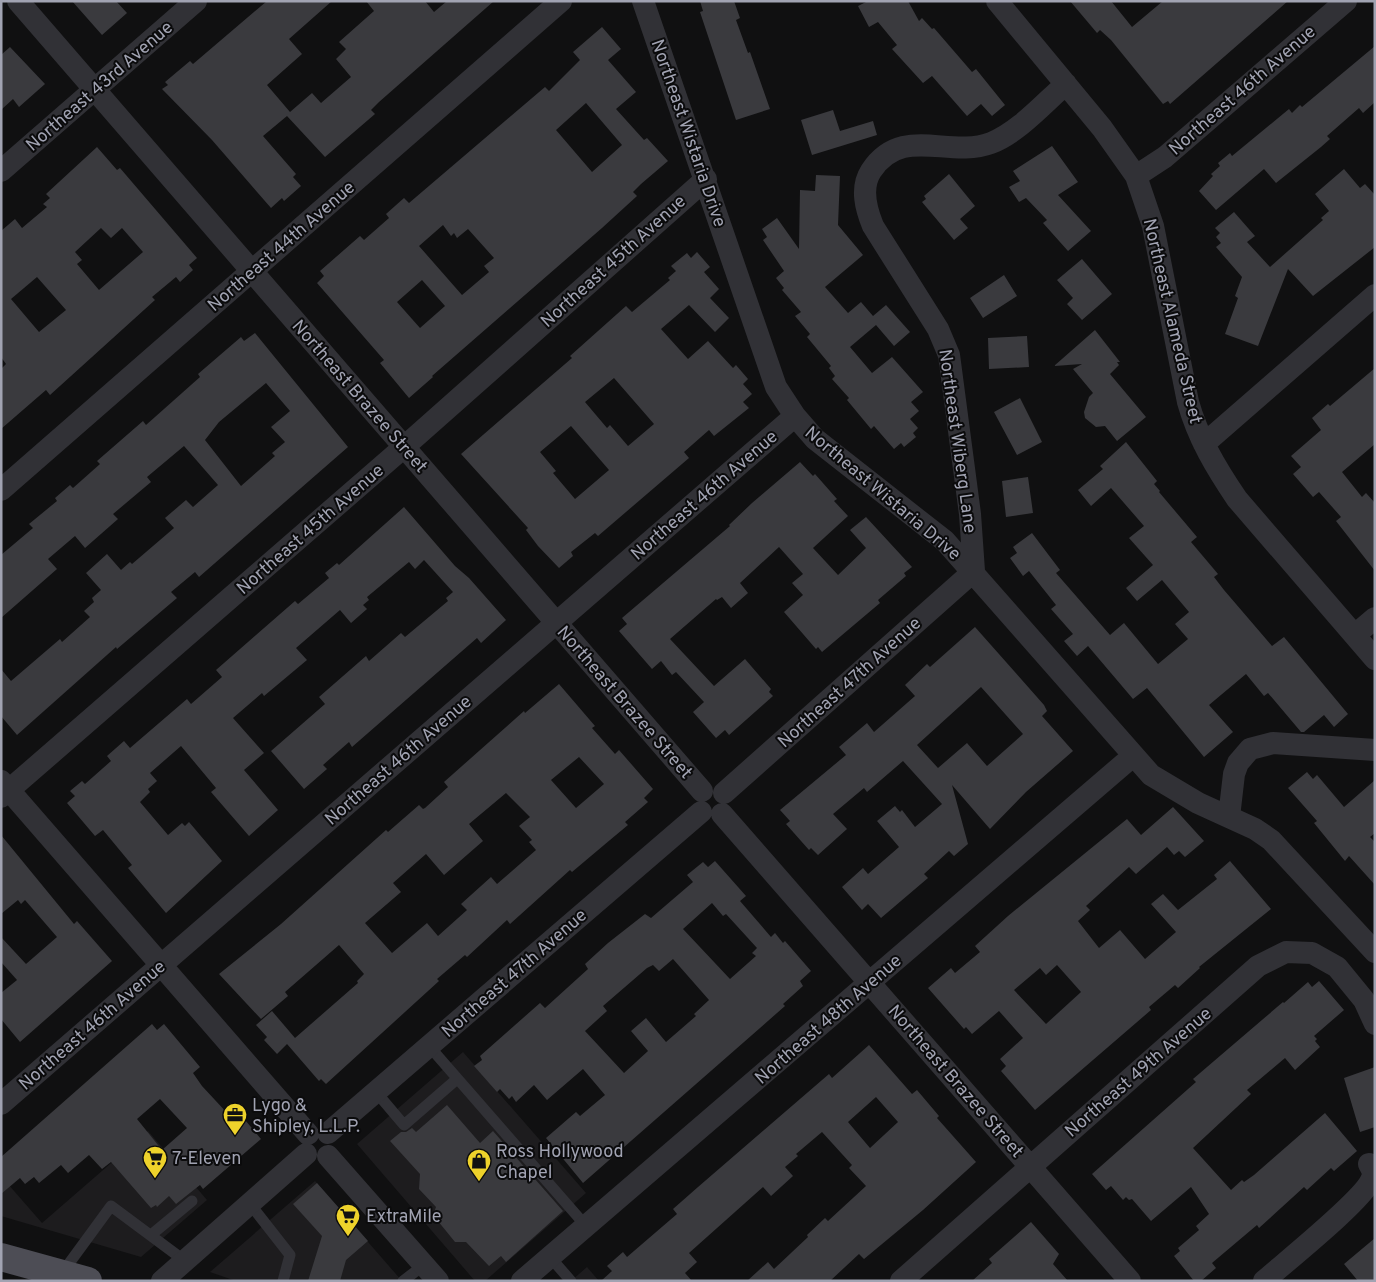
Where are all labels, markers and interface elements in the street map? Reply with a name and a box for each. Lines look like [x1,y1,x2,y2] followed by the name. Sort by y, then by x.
[22,17,178,157] street label: Northeast 43rd Avenue
[1165,21,1321,161] street label: Northeast 46th Avenue
[645,37,731,230] street label: Northeast Wistaria Drive
[204,177,360,317] street label: Northeast 44th Avenue
[537,191,691,334] street label: Northeast 45th Avenue
[1137,216,1206,426] street label: Northeast Alameda Street
[286,316,432,478] street label: Northeast Brazee Street
[932,348,981,535] street label: Northeast Wiberg Lane
[799,422,965,566] street label: Northeast Wistaria Drive
[627,426,783,566] street label: Northeast 46th Avenue
[233,460,389,600] street label: Northeast 45th Avenue
[773,613,927,754] street label: Northeast 47th Avenue
[551,622,697,784] street label: Northeast Brazee Street
[321,691,477,831] street label: Northeast 46th Avenue
[437,905,592,1044] street label: Northeast 47th Avenue
[751,950,907,1090] street label: Northeast 48th Avenue
[15,956,171,1096] street label: Northeast 46th Avenue
[882,1001,1028,1163] street label: Northeast Brazee Street
[1061,1003,1217,1143] street label: Northeast 49th Avenue
[252,1095,360,1139] place label: Lygo & Shipley, L.L.P.
[222,1102,248,1136] office icon: Lygo & Shipley, L.L.P.
[496,1141,624,1185] place label: Ross Hollywood Chapel
[142,1145,168,1179] supermarket icon: 7-Eleven
[172,1148,241,1171] place label: 7-Eleven
[466,1148,492,1182] shop icon: Ross Hollywood Chapel
[335,1203,361,1237] supermarket icon: ExtraMile
[366,1206,442,1229] place label: ExtraMile

